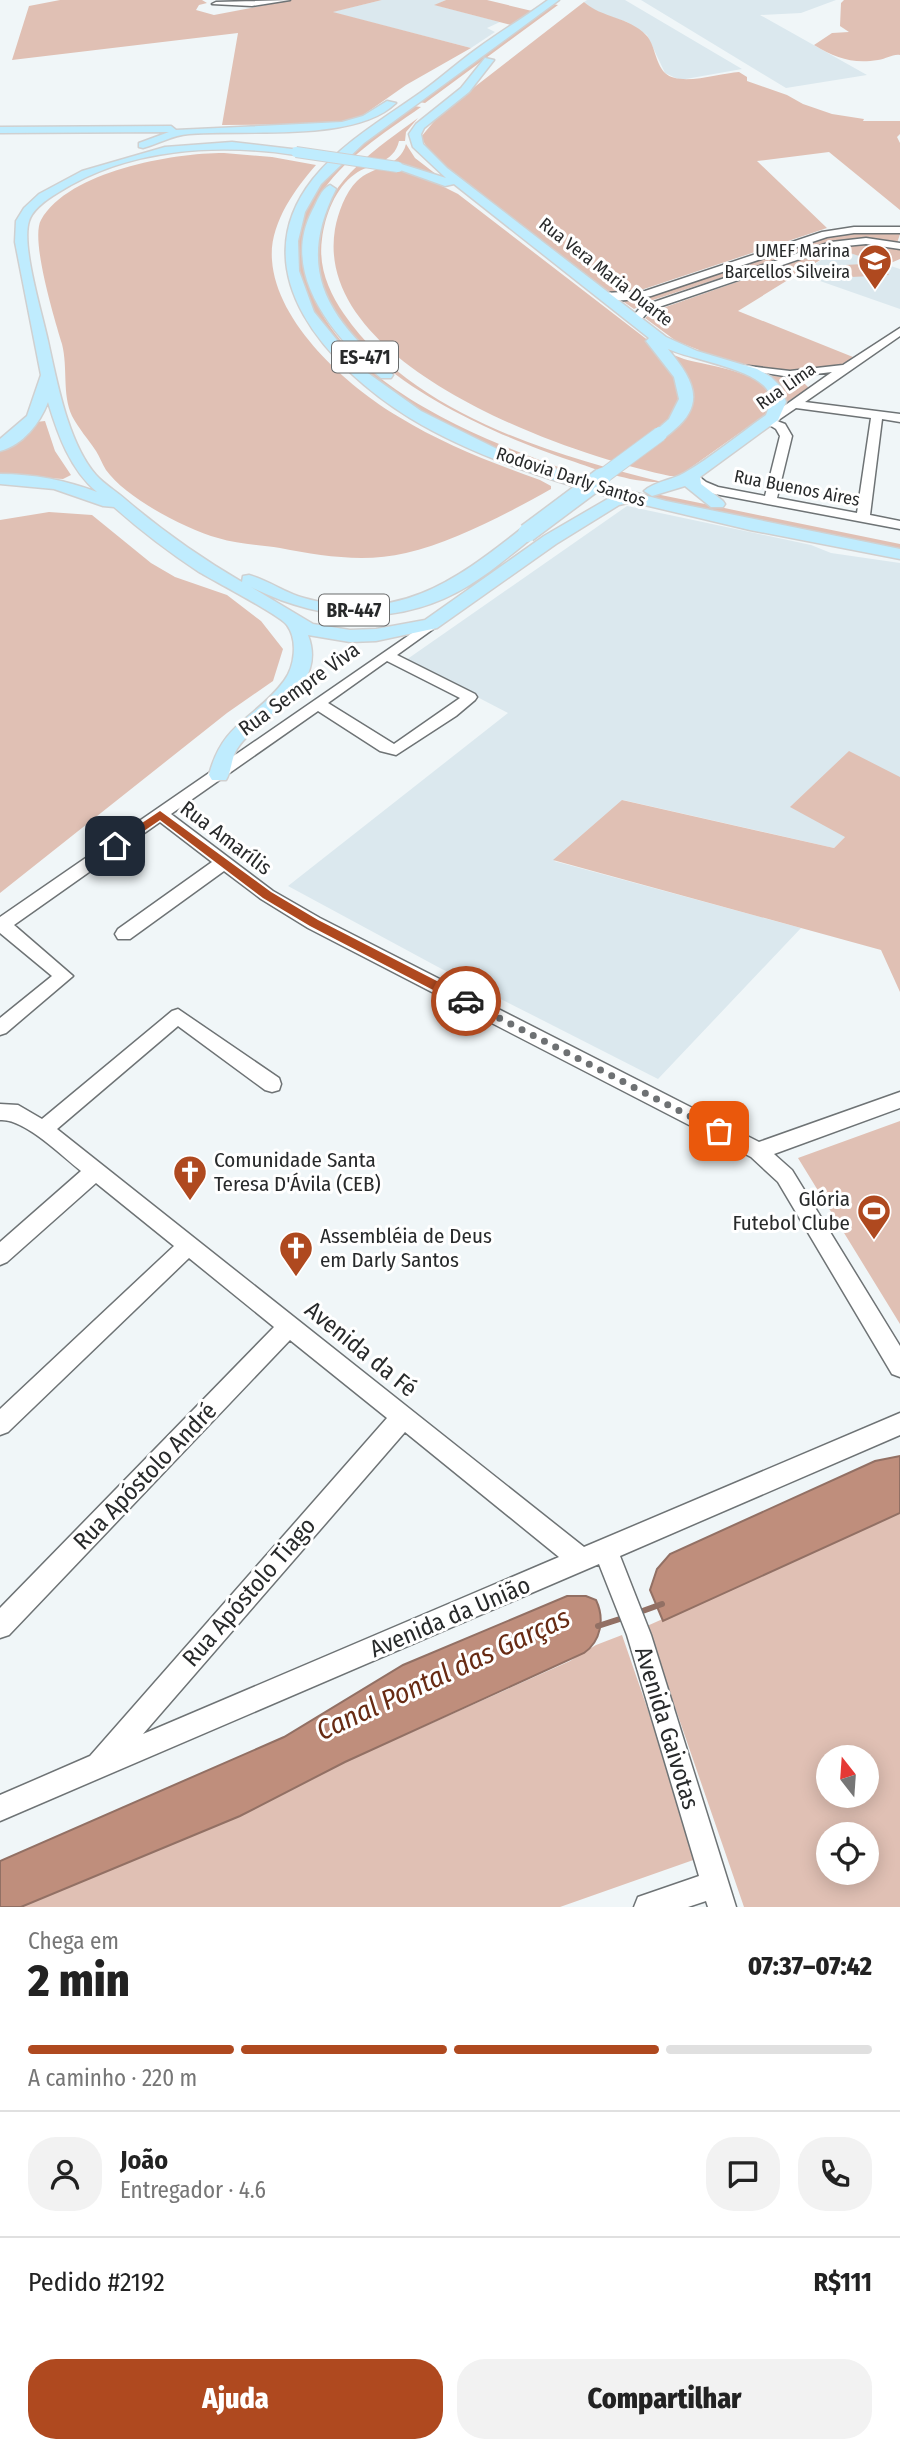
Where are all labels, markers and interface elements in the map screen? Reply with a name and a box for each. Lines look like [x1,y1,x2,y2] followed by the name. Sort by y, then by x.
[535,213,677,331] street label: Rua Vera Maria Duarte
[725,240,850,283] place label: UMEF Marina Barcellos Silveira
[856,242,894,291] school or university icon: UMEF Marina Barcellos Silveira
[332,342,398,372] road number: ES-471
[752,358,820,414] street label: Rua Lima
[493,442,649,512] street label: Rodovia Darly Santos
[732,465,862,511] street label: Rua Buenos Aires
[319,594,389,625] road number: BR-447
[233,636,365,742] street label: Rua Sempre Viva
[175,795,277,881] street label: Rua Amarílis
[85,816,145,876] pin
[96,827,134,865] icon: home
[431,966,501,1036] courier
[447,982,485,1020] icon: car
[689,1101,749,1161] pin
[700,1112,738,1150] icon: bag
[214,1147,381,1197] place label: Comunidade Santa Teresa D'Ávila (CEB)
[171,1153,209,1202] church icon: Comunidade Santa Teresa D'Ávila (CEB)
[732,1186,850,1236] place label: Glória Futebol Clube
[855,1192,893,1241] sports icon: Glória Futebol Clube
[320,1223,492,1273] place label: Assembléia de Deus em Darly Santos
[277,1229,315,1278] church icon: Assembléia de Deus em Darly Santos
[299,1295,423,1403] street label: Avenida da Fé
[68,1397,222,1555] street label: Rua Apóstolo André
[177,1512,321,1672] street label: Rua Apóstolo Tiago
[366,1571,534,1663] street label: Avenida da União
[311,1601,575,1747] water label: Canal Pontal das Garças
[629,1643,705,1813] street label: Avenida Gaivotas
[816,1745,878,1808] north arrow
[816,1745,879,1885] map controls
[816,1822,879,1885] button: locate
[28,1927,119,1955] text: Chega em
[748,1951,872,1982] text: 07:37–07:42
[28,1953,130,2008] text: 2 min
[28,2064,197,2092] text: A caminho · 220 m
[28,2137,102,2211] button: person
[706,2137,780,2211] button: chat
[798,2137,872,2211] button: phone
[120,2145,168,2176] text: João
[120,2176,266,2204] text: Entregador · 4.6
[28,2267,165,2298] text: Pedido #2192
[814,2267,872,2298] text: R$111
[28,2359,443,2439] button: Ajuda
[457,2359,872,2439] button: Compartilhar

